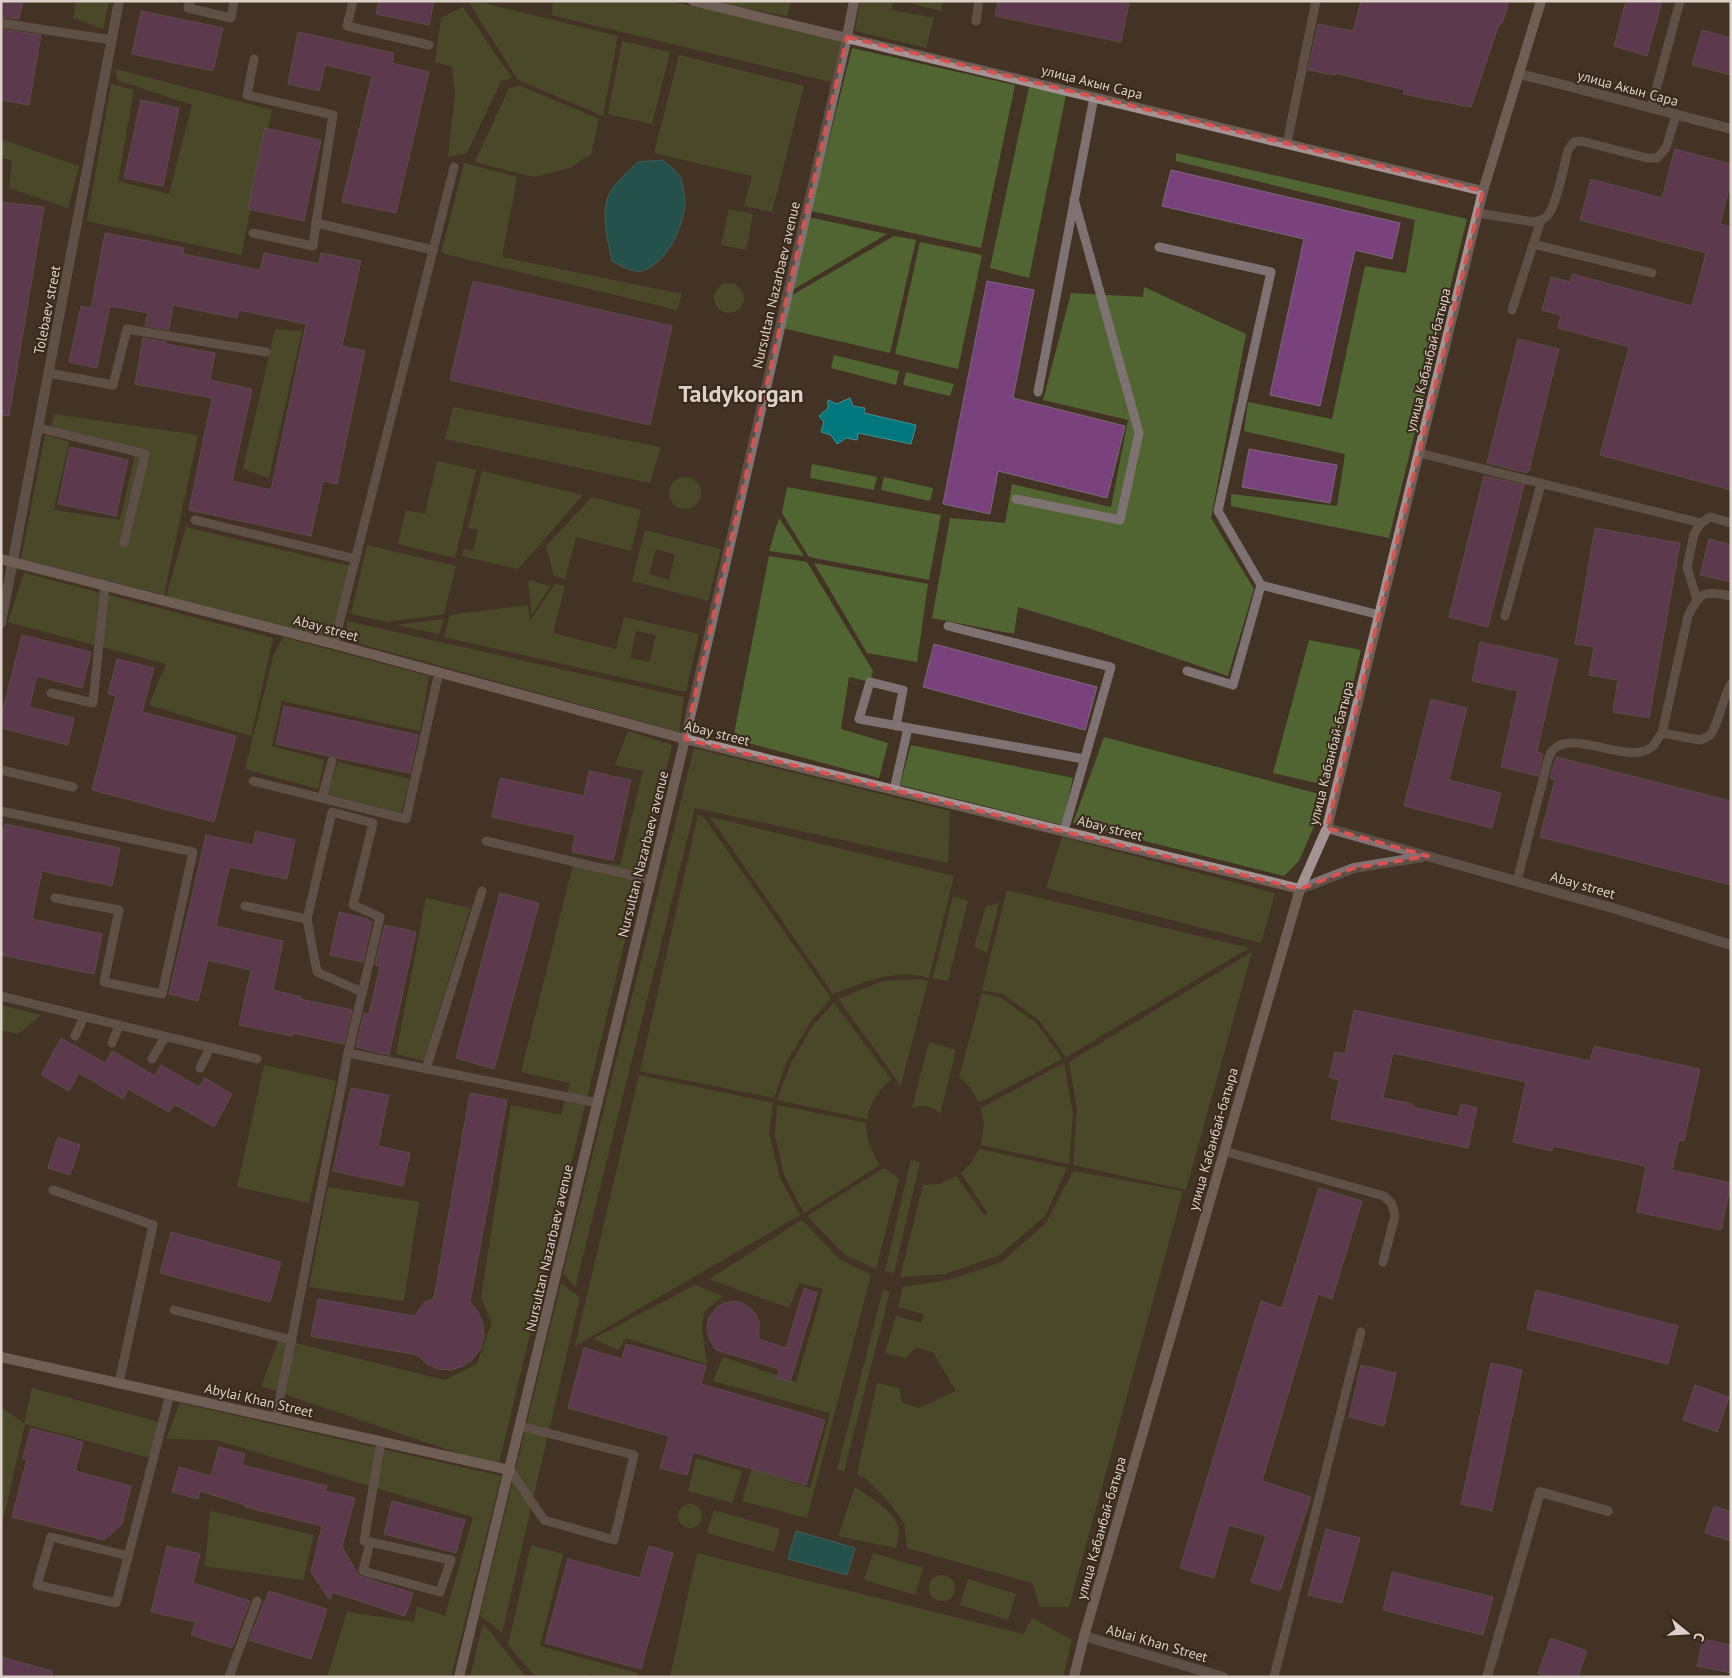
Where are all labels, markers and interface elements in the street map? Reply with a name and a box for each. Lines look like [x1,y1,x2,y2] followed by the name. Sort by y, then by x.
[1039,61,1145,103] street label: улица Акын Сара
[1576,66,1681,110] street label: улица Акын Сара
[748,200,804,370] street label: Nursultan Nazarbaev avenue
[30,264,64,356] street label: Tolebaev street
[1401,286,1455,434] street label: улица Кабанбай-батыра
[678,378,804,409] district label: Taldykorgan
[291,611,361,645] street label: Abay street
[1304,679,1358,827] street label: улица Кабанбай-батыра
[682,716,752,750] street label: Abay street
[614,769,672,939] street label: Nursultan Nazarbaev avenue
[1075,811,1145,845] street label: Abay street
[1548,867,1618,903] street label: Abay street
[1184,1065,1242,1213] street label: улица Кабанбай-батыра
[521,1163,577,1333] street label: Nursultan Nazarbaev avenue
[203,1379,315,1421] street label: Abylai Khan Street
[1072,1454,1130,1602] street label: улица Кабанбай-батыра
[1662,1608,1712,1658] north arrow
[1104,1620,1210,1666] street label: Ablai Khan Street
[1690,1631,1709,1644] text: С

